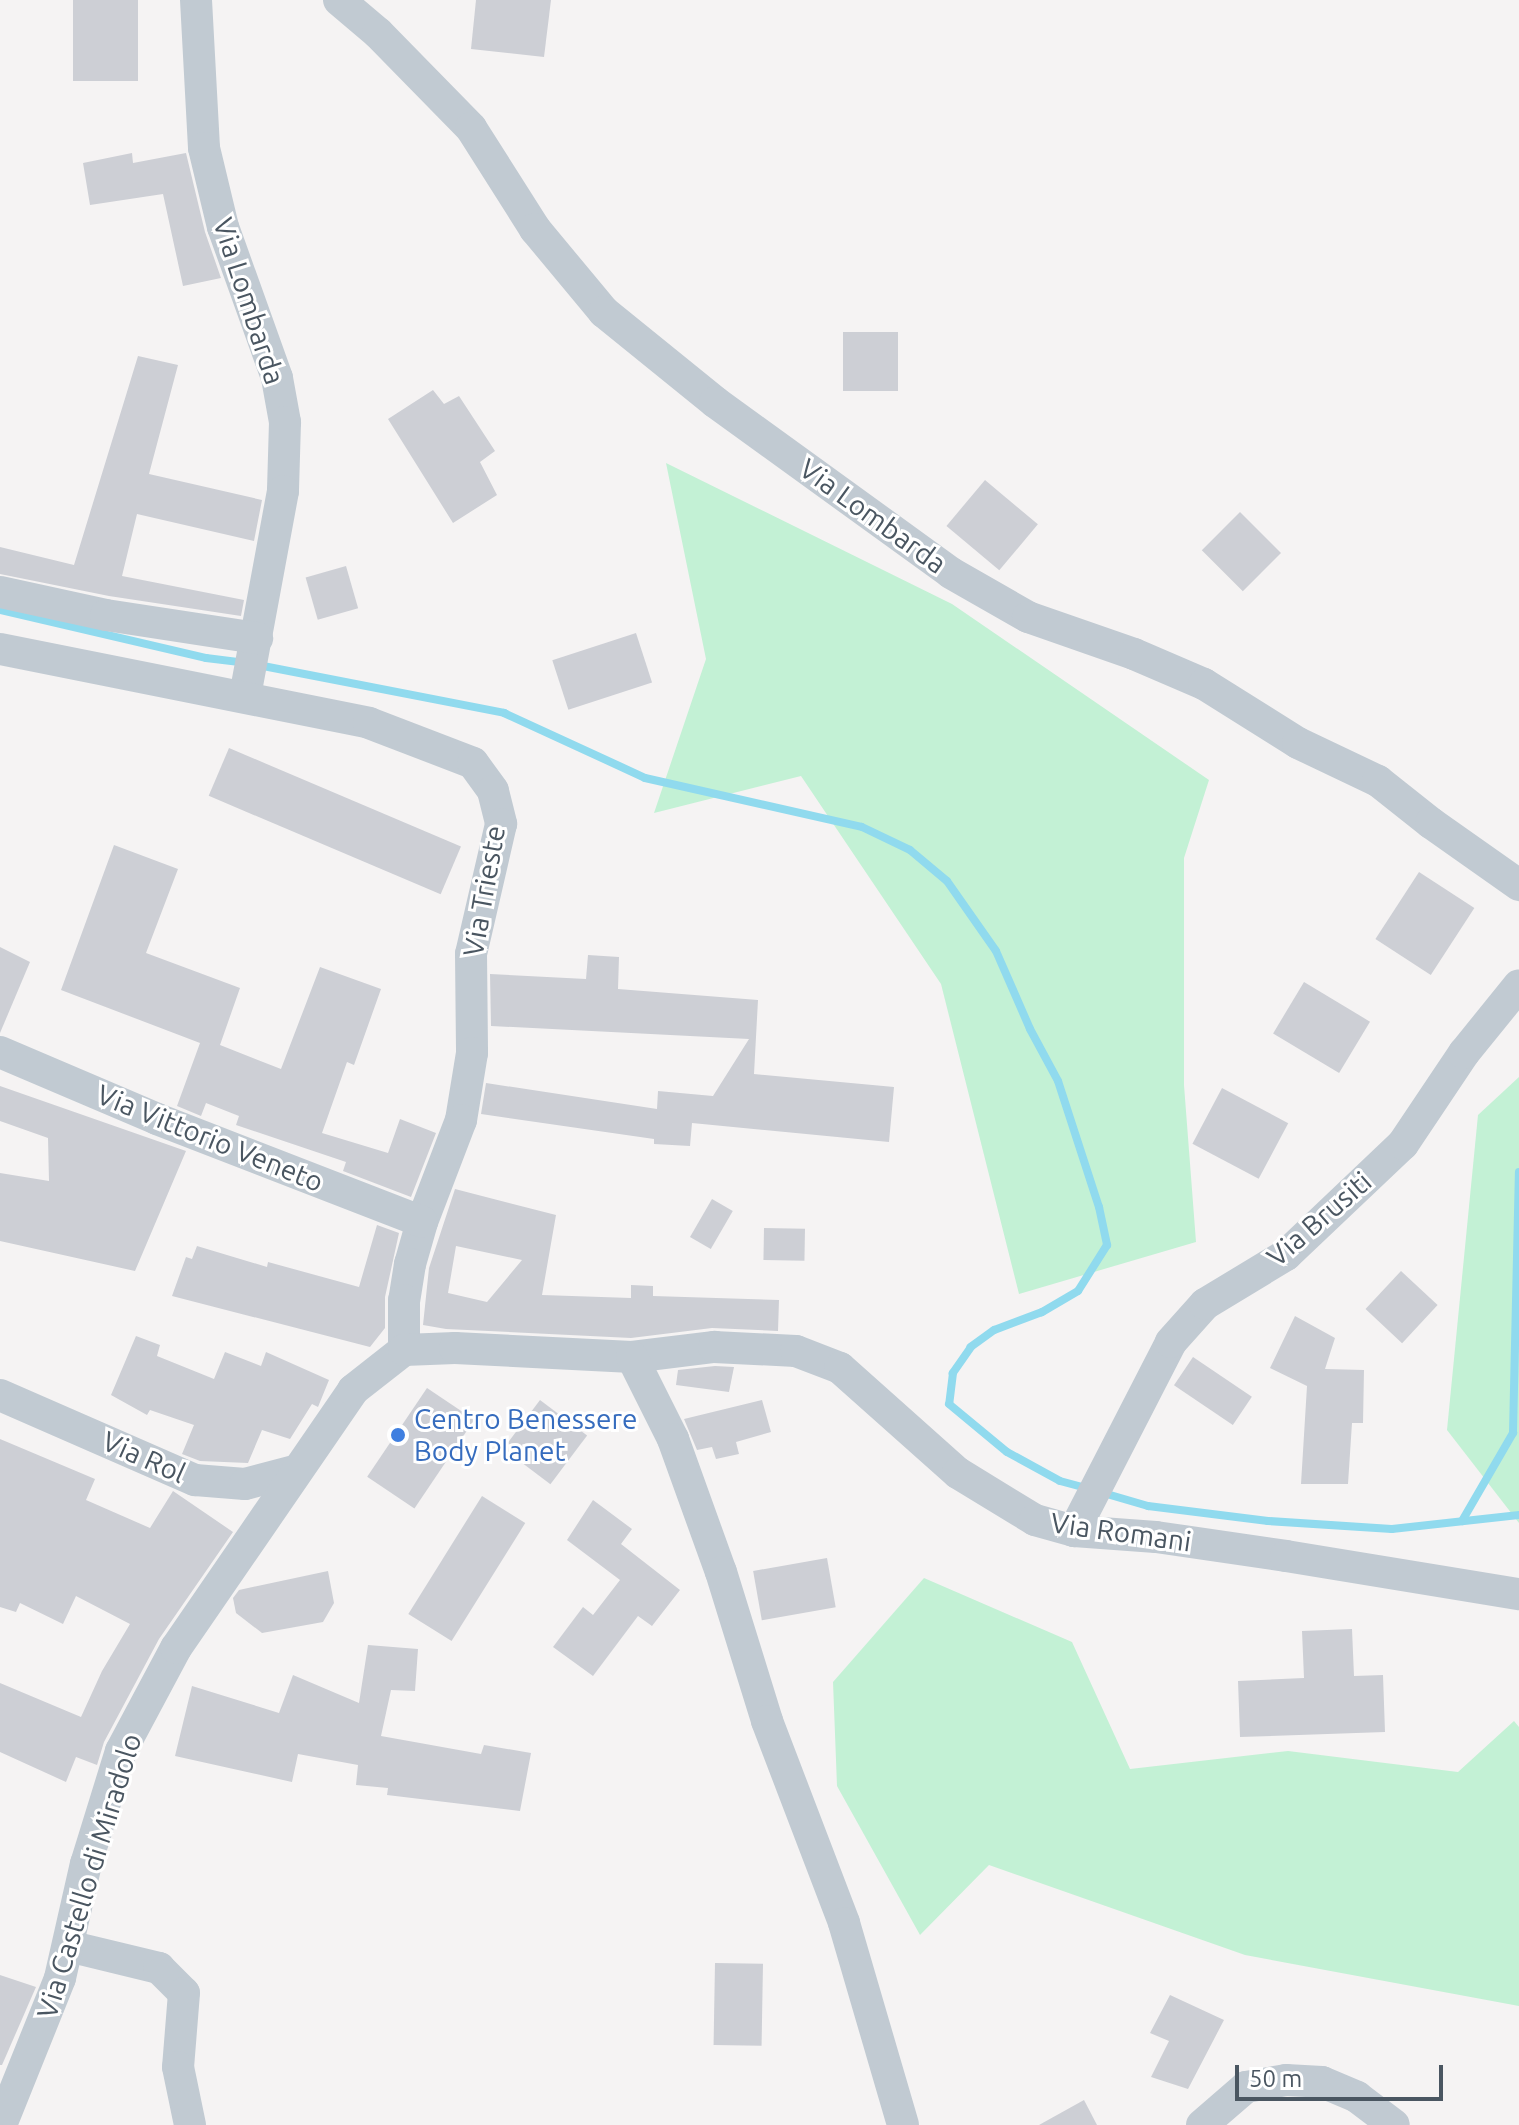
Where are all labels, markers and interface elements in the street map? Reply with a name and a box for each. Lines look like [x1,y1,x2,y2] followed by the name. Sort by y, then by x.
[206,213,292,389] street label: Via Lombarda
[793,452,953,580] street label: Via Lombarda
[456,823,512,959] street label: Via Trieste
[92,1077,328,1199] street label: Via Vittorio Veneto
[1260,1165,1378,1273] street label: Via Brusiti
[414,1402,637,1468] place label: Centro Benessere Body Planet
[97,1424,191,1490] street label: Via Rol
[389,1426,407,1444] marker: Centro Benessere Body Planet
[1049,1506,1193,1558] street label: Via Romani
[30,1730,148,2022] street label: Via Castello di Miradolo
[1239,2049,1447,2099] scale bar
[1249,2065,1302,2092] text: 50 m

